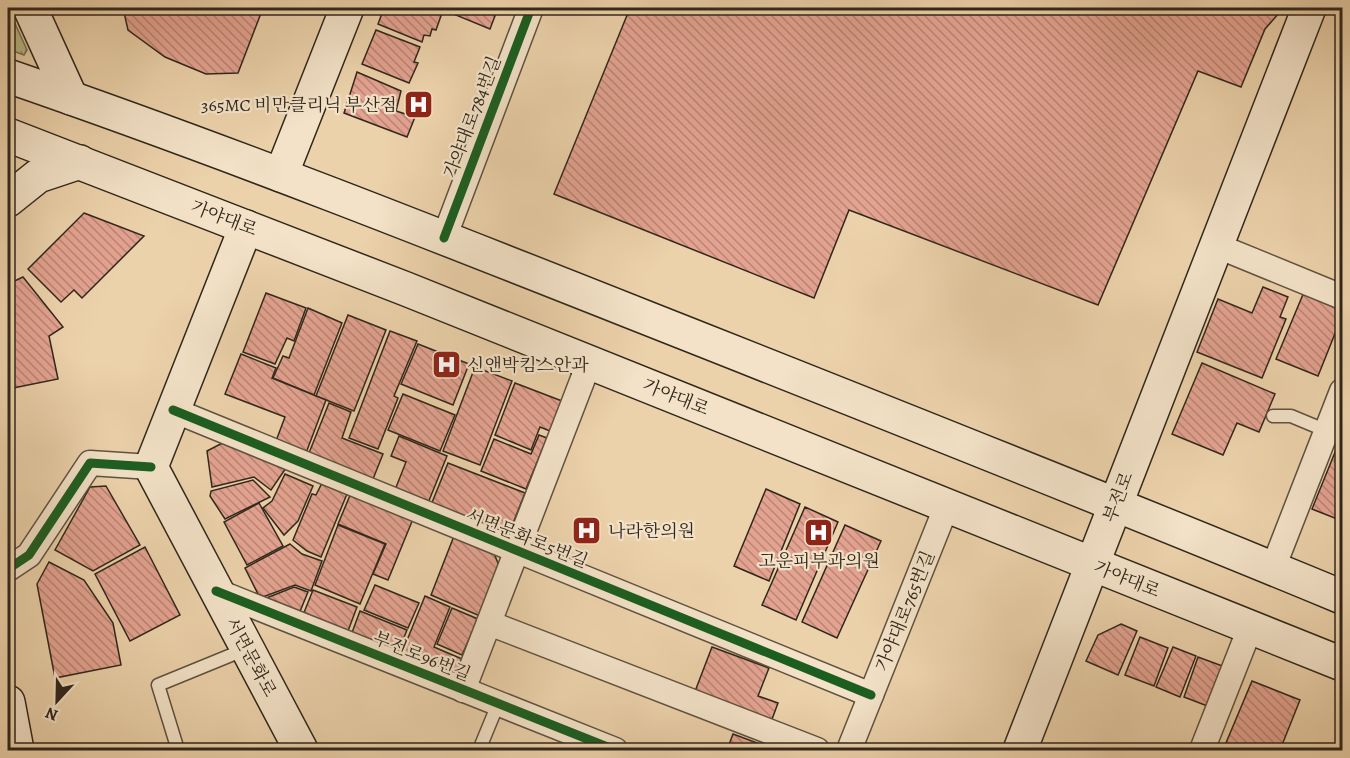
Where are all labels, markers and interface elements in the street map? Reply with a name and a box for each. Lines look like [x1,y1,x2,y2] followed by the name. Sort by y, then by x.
[438,53,506,181] street label: 가야대로784번길
[402,89,434,121] hospital icon: 365MC 비만클리닉 부산점
[201,93,397,117] place label: 365MC 비만클리닉 부산점
[187,194,261,242] street label: 가야대로
[430,349,462,381] hospital icon: 신앤박킴스안과
[467,353,589,377] place label: 신앤박킴스안과
[639,373,713,421] street label: 가야대로
[1097,468,1139,526] street label: 부전로
[462,503,592,573] street label: 서면문화로5번길
[571,515,603,547] hospital icon: 나라한의원
[803,516,835,548] hospital icon: 고운피부과의원
[608,519,695,543] place label: 나라한의원
[870,547,940,675] street label: 가야대로765번길
[758,549,880,573] place label: 고운피부과의원
[1090,555,1164,603] street label: 가야대로
[220,613,282,701] street label: 서면문화로
[370,625,474,687] street label: 부전로96번길
[27,671,87,731] north arrow
[42,701,61,726] text: N

